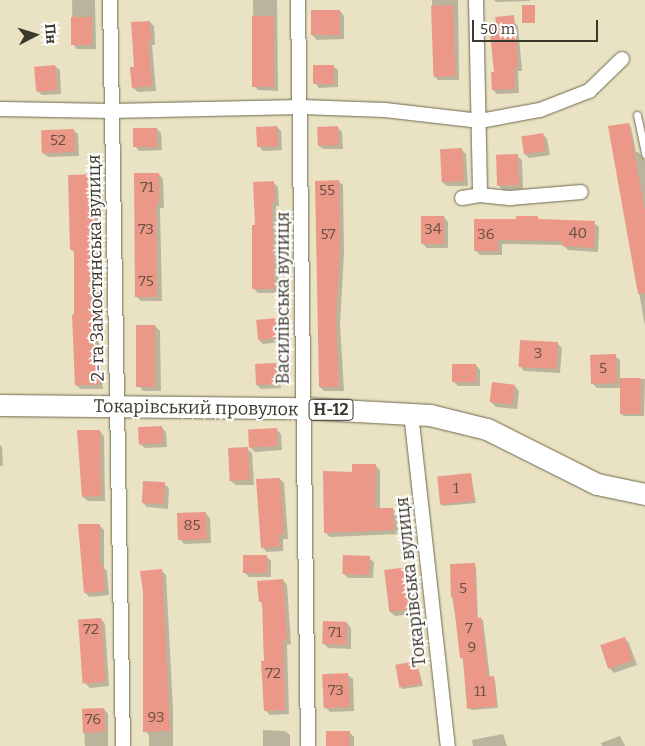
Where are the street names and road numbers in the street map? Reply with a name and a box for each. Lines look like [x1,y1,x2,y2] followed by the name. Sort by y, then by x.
[83,154,109,382] street label: 2-га Замостянська вулиця
[272,212,294,384] street label: Василівська вулиця
[93,395,299,421] street label: Токарівський провулок
[308,396,354,424] road number: Н-12
[391,496,431,668] street label: Токарівська вулиця

